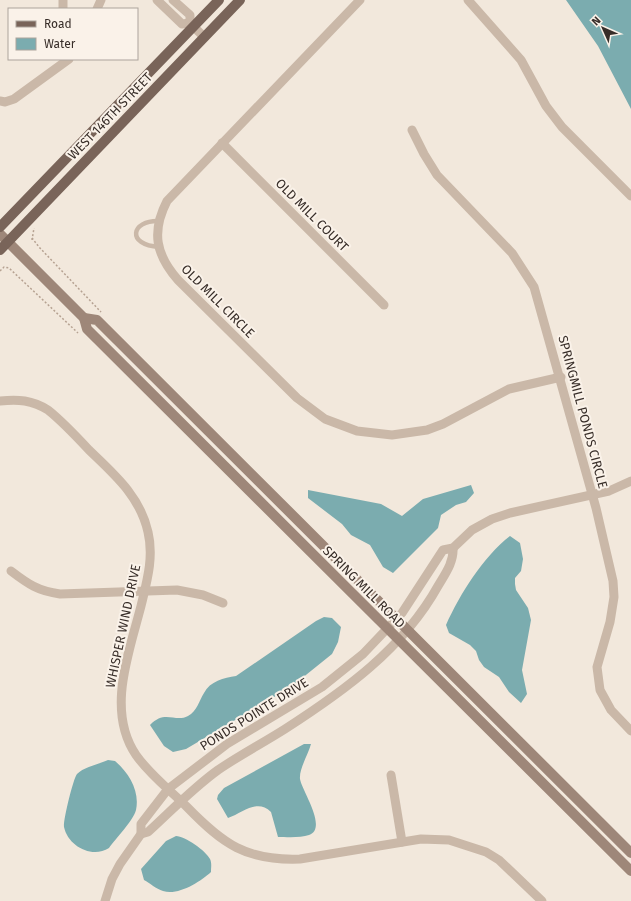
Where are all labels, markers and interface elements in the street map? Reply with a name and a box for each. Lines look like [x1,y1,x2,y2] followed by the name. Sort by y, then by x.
[8,8,138,60] legend
[583,8,623,48] north arrow
[589,14,603,28] text: N
[44,17,72,31] text: Road
[44,37,76,51] text: Water
[65,69,155,162] street label: WEST 146TH STREET
[273,176,352,255] street label: OLD MILL COURT
[178,261,258,341] street label: OLD MILL CIRCLE
[555,334,611,490] street label: SPRINGMILL PONDS CIRCLE
[320,543,408,631] street label: SPRING MILL ROAD
[103,563,143,689] street label: WHISPER WIND DRIVE
[197,675,311,753] street label: PONDS POINTE DRIVE

